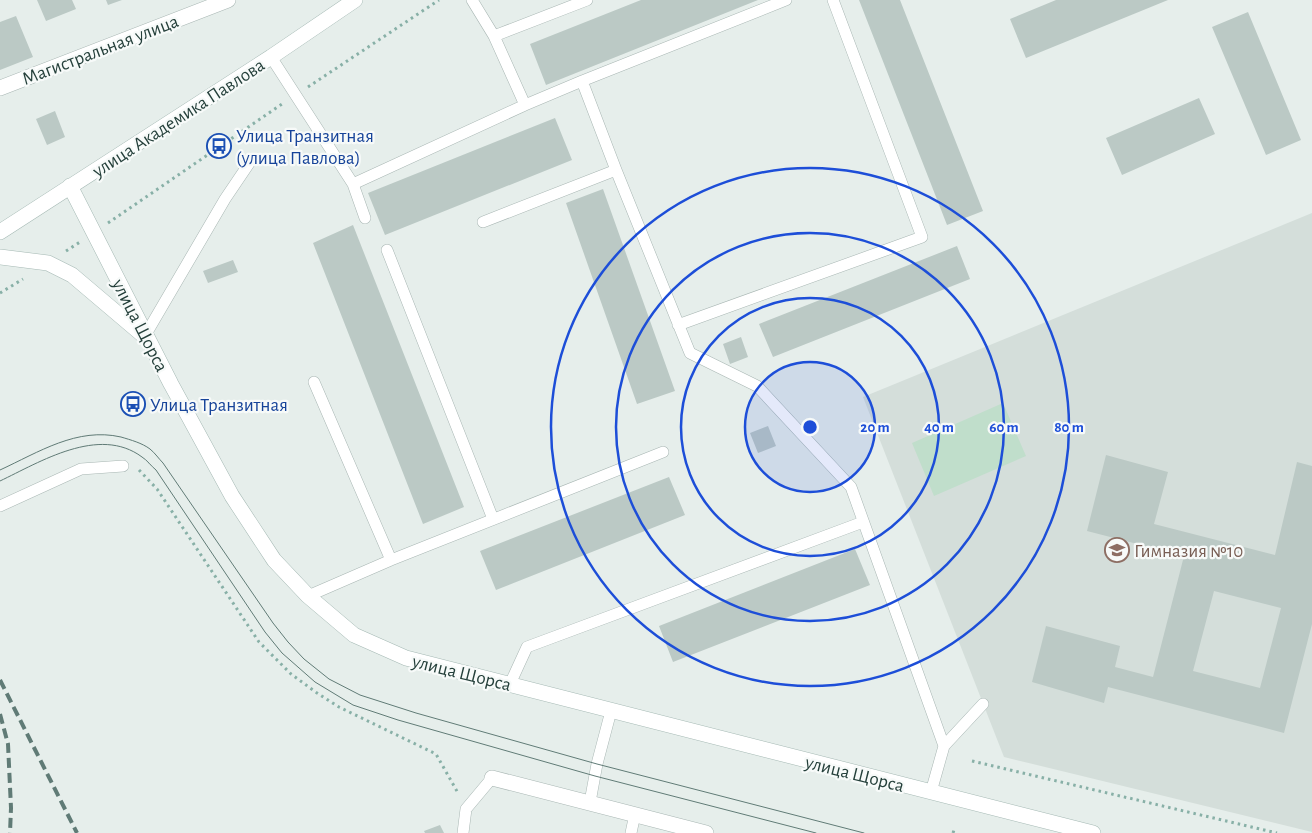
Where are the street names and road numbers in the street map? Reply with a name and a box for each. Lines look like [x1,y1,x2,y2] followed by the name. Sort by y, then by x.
[20,12,182,89] street label: Магистральная улица
[88,55,269,182] street label: улица Академика Павлова
[108,275,171,375] street label: улица Щорса
[409,652,513,695] street label: улица Щорса
[802,753,906,796] street label: улица Щорса

